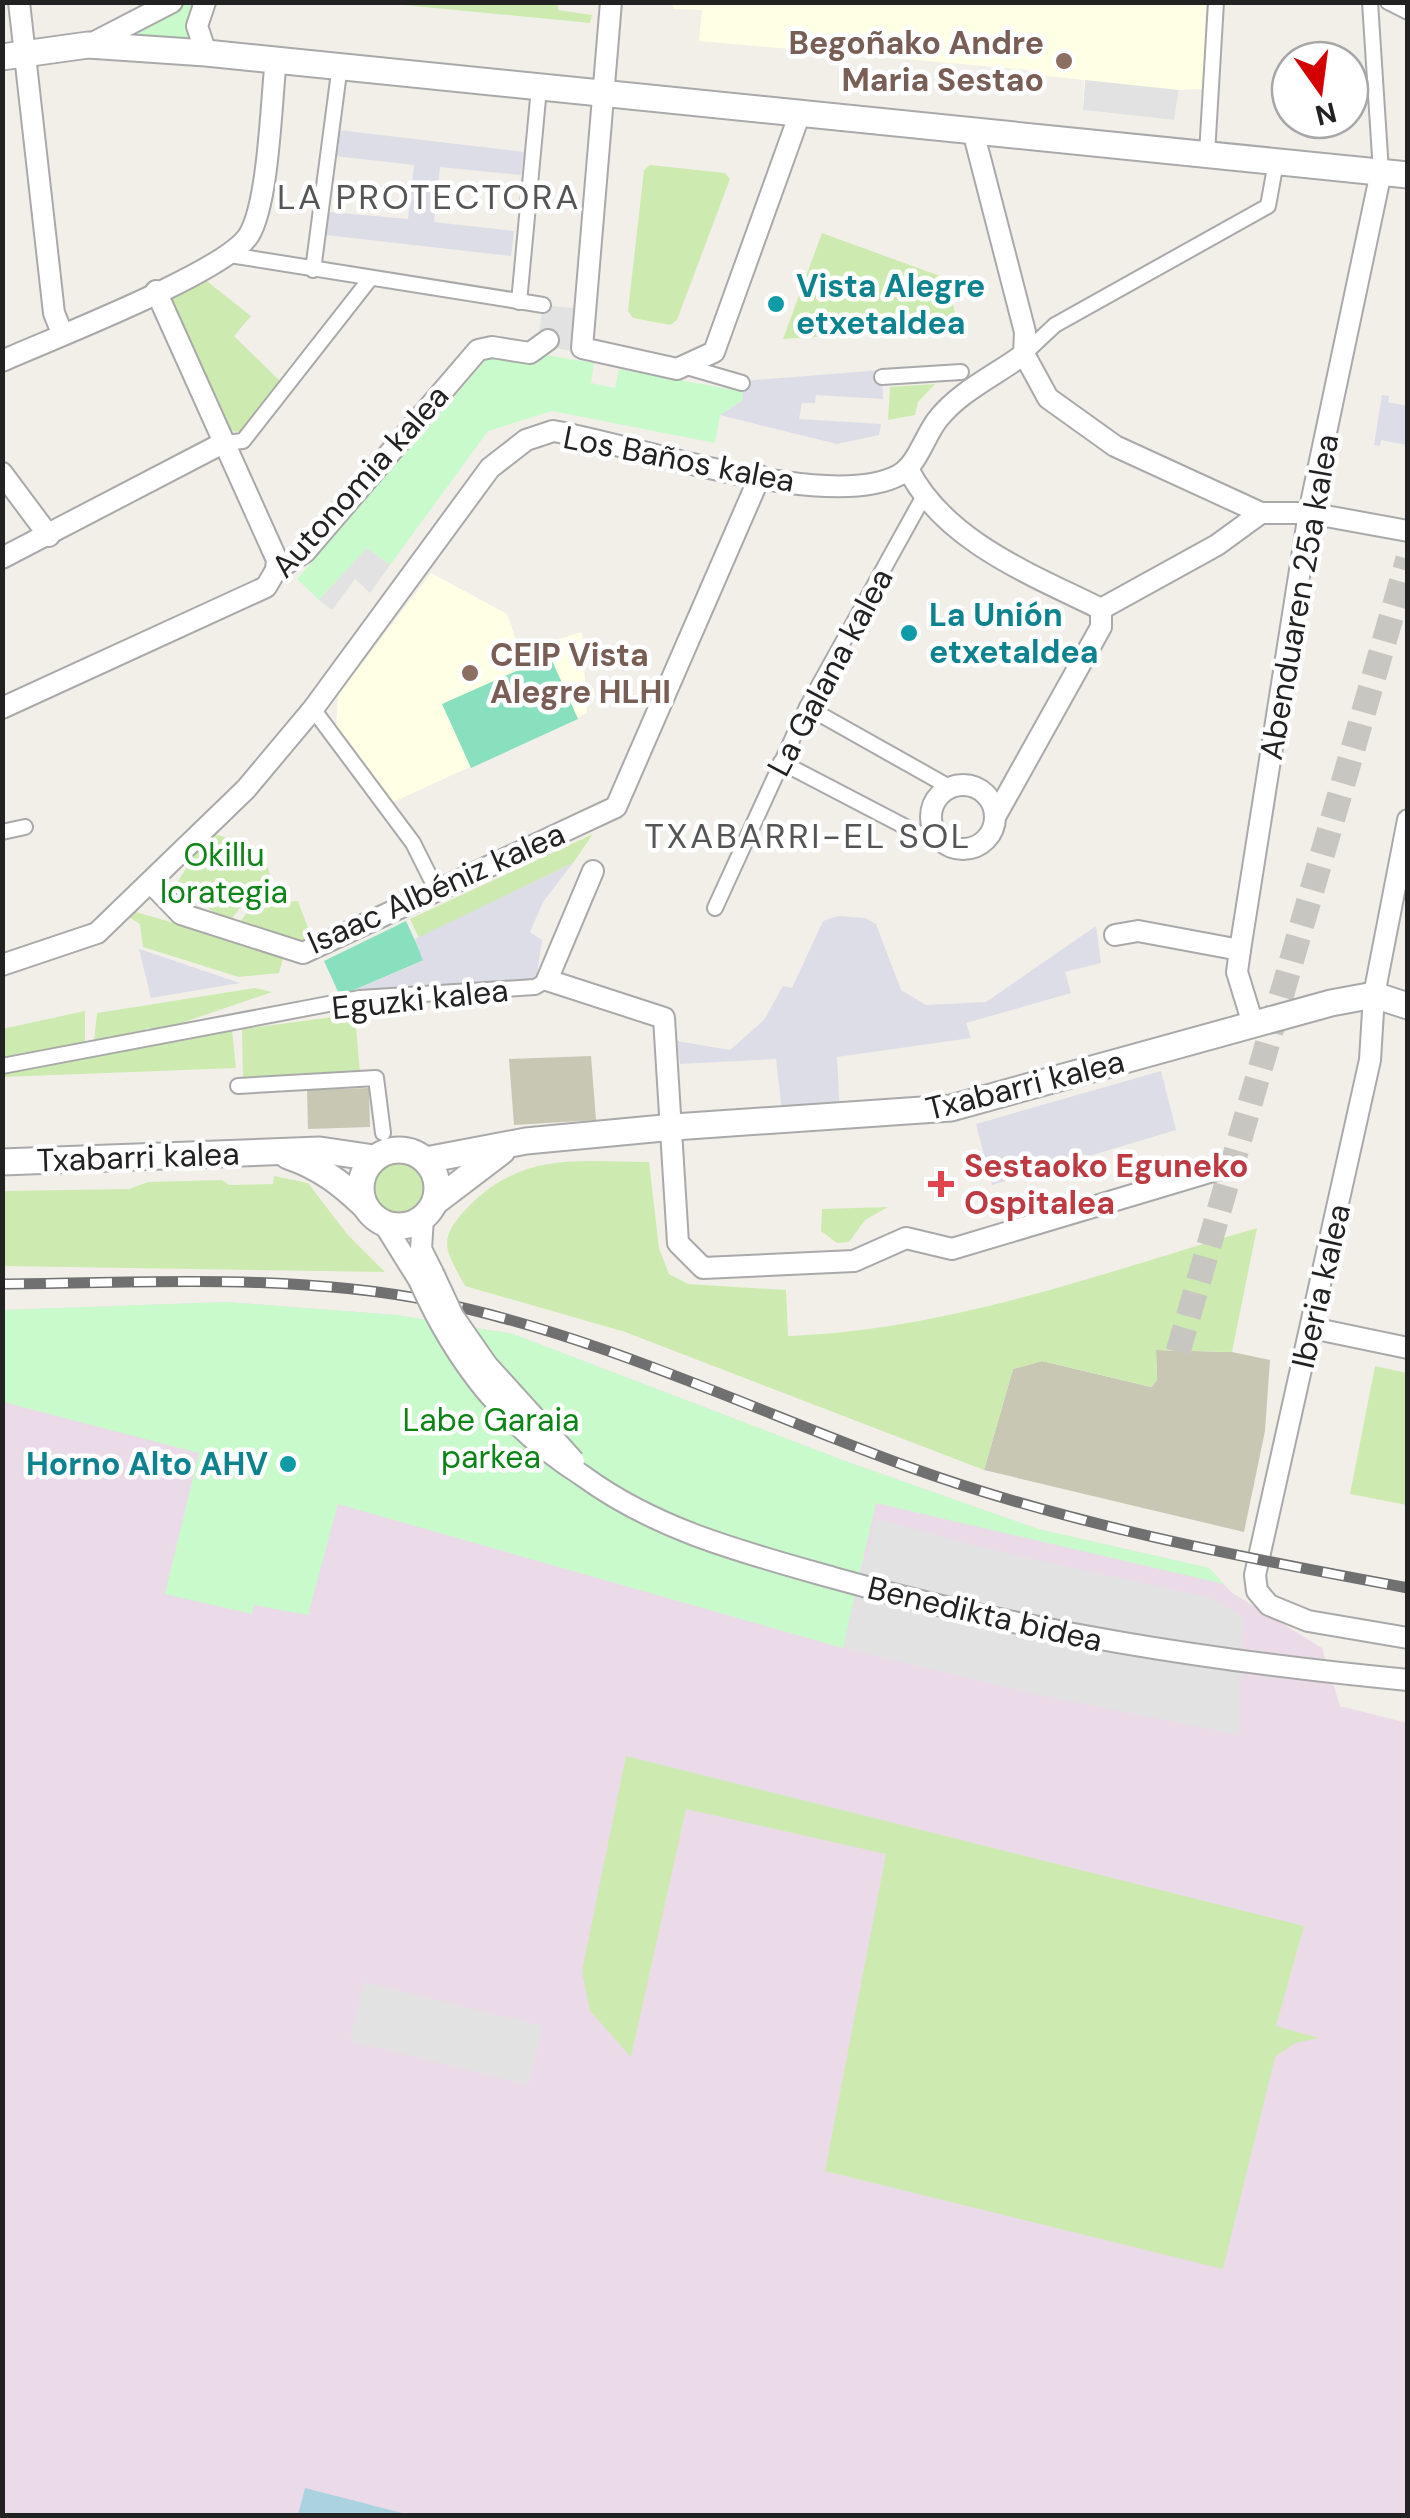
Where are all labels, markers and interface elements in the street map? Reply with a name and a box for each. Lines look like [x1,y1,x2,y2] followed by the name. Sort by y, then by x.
[789,22,1044,101] place label: Begoñako Andre Maria Sestao
[1270,40,1370,140] north arrow
[1053,50,1075,72] marker: Begoñako Andre Maria Sestao
[1312,93,1340,134] text: N
[277,174,581,220] district label: LA PROTECTORA
[796,265,985,344] place label: Vista Alegre etxetaldea
[765,293,787,315] marker: Vista Alegre etxetaldea
[262,376,458,586] street label: Autonomia kalea
[560,416,798,502] street label: Los Baños kalea
[1250,431,1348,763] street label: Abenduaren 25a kalea
[758,561,902,783] street label: La Galana kalea
[929,594,1099,673] place label: La Unión etxetaldea
[898,622,920,644] marker: La Unión etxetaldea
[490,634,671,713] place label: CEIP Vista Alegre HLHI
[459,662,481,684] marker: CEIP Vista Alegre HLHI
[301,812,571,964] street label: Isaac Albéniz kalea
[644,813,972,859] district label: TXABARRI-EL SOL
[160,834,288,913] park label: Okillu lorategia
[330,969,510,1029] street label: Eguzki kalea
[921,1040,1129,1130] street label: Txabarri kalea
[36,1132,240,1182] street label: Txabarri kalea
[964,1145,1249,1224] place label: Sestaoko Eguneko Ospitalea
[928,1171,954,1197] marker: Sestaoko Eguneko Ospitalea
[1282,1200,1360,1372] street label: Iberia kalea
[403,1399,580,1478] park label: Labe Garaia parkea
[26,1443,268,1485] place label: Horno Alto AHV
[277,1453,299,1475] marker: Horno Alto AHV
[863,1567,1107,1661] street label: Benedikta bidea

